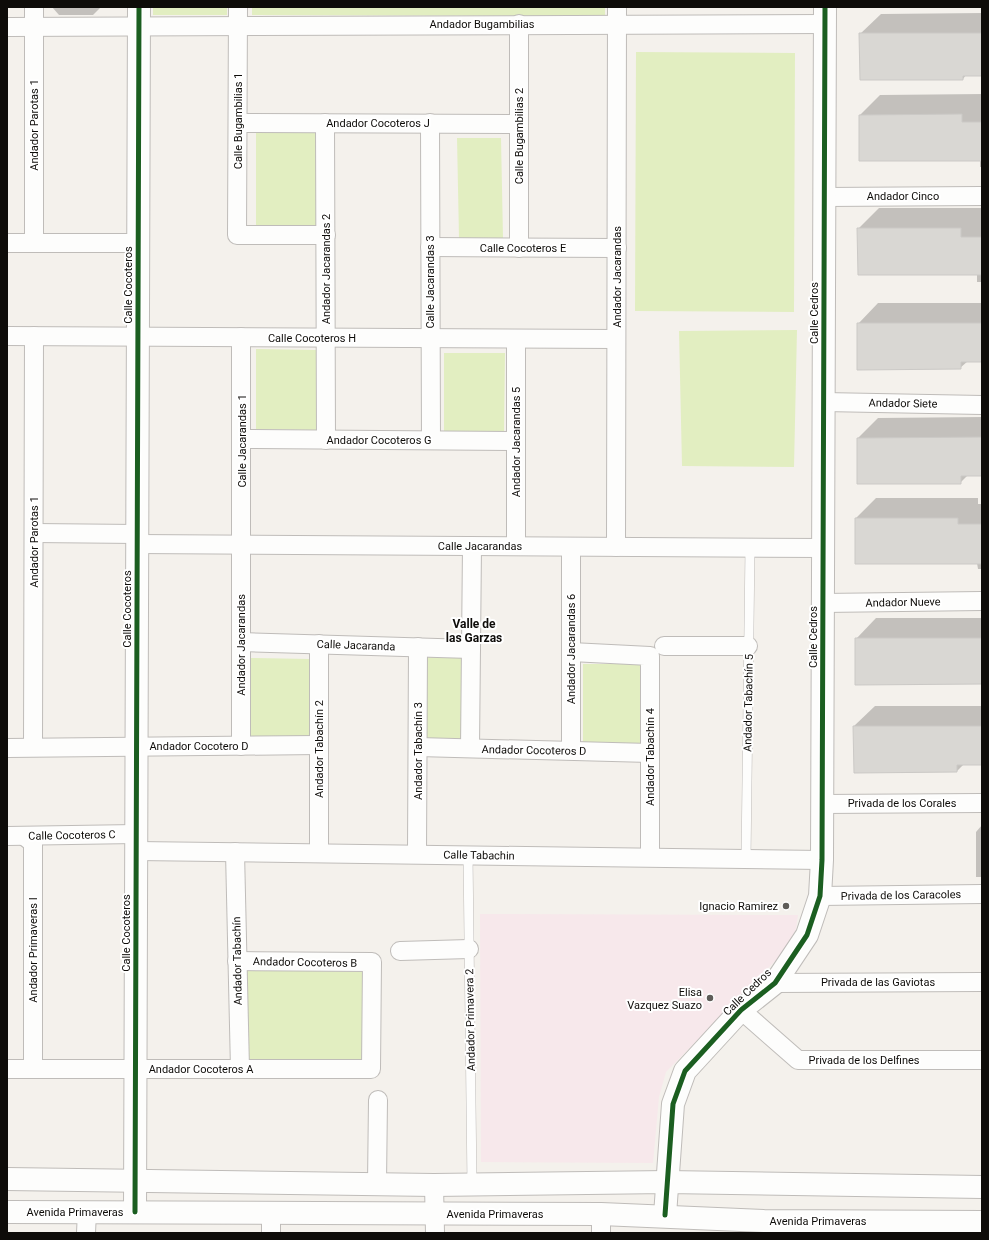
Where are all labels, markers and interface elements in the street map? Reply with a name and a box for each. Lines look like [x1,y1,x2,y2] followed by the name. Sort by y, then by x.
[430,18,535,31] street label: Andador Bugambilias
[232,73,245,169] street label: Calle Bugambilias 1
[28,79,41,171] street label: Andador Parotas 1
[513,88,526,184] street label: Calle Bugambilias 2
[326,117,430,130] street label: Andador Cocoteros J
[867,190,939,203] street label: Andador Cinco
[320,214,333,324] street label: Andador Jacarandas 2
[611,226,624,328] street label: Andador Jacarandas
[424,235,437,329] street label: Calle Jacarandas 3
[480,242,566,255] street label: Calle Cocoteros E
[122,246,135,324] street label: Calle Cocoteros
[808,282,821,344] street label: Calle Cedros
[268,332,356,345] street label: Calle Cocoteros H
[510,387,523,497] street label: Andador Jacarandas 5
[236,394,249,488] street label: Calle Jacarandas 1
[868,396,938,411] street label: Andador Siete
[326,434,432,447] street label: Andador Cocoteros G
[28,496,41,588] street label: Andador Parotas 1
[438,540,522,553] street label: Calle Jacarandas
[121,570,134,648] street label: Calle Cocoteros
[235,594,248,696] street label: Andador Jacarandas
[565,594,578,704] street label: Andador Jacarandas 6
[865,595,941,610] street label: Andador Nueve
[807,606,820,668] street label: Calle Cedros
[446,617,502,645] district label: Valle de las Garzas
[316,638,396,653] street label: Calle Jacaranda
[741,654,756,752] street label: Andador Tabachín 5
[313,700,326,798] street label: Andador Tabachín 2
[412,702,425,800] street label: Andador Tabachín 3
[644,708,657,806] street label: Andador Tabachín 4
[149,740,249,753] street label: Andador Cocotero D
[481,743,586,758] street label: Andador Cocoteros D
[848,797,957,810] street label: Privada de los Corales
[28,828,116,843] street label: Calle Cocoteros C
[443,848,515,863] street label: Calle Tabachin
[841,888,962,903] street label: Privada de los Caracoles
[120,894,133,972] street label: Calle Cocoteros
[27,897,40,1003] street label: Andador Primaveras I
[699,900,779,913] place label: Ignacio Ramirez
[781,901,791,911] marker: Ignacio Ramirez
[230,916,245,1006] street label: Andador Tabachín
[253,955,357,970] street label: Andador Cocoteros B
[721,966,774,1019] street label: Calle Cedros
[463,969,478,1071] street label: Andador Primavera 2
[821,976,935,989] street label: Privada de las Gaviotas
[627,986,702,1012] place label: Elisa Vazquez Suazo
[705,993,715,1003] marker: Elisa Vazquez Suazo
[808,1054,920,1067] street label: Privada de los Delfines
[149,1063,254,1076] street label: Andador Cocoteros A
[27,1206,124,1219] street label: Avenida Primaveras
[447,1208,544,1221] street label: Avenida Primaveras
[770,1215,867,1228] street label: Avenida Primaveras

